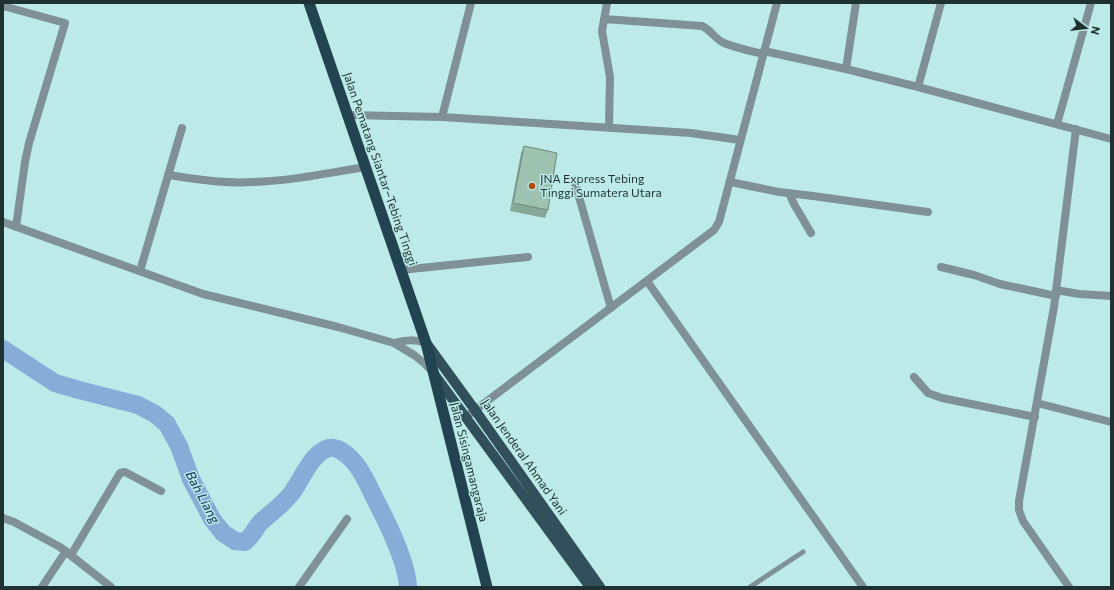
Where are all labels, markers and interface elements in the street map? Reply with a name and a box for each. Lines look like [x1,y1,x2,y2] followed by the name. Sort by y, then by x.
[1066,8,1106,48] north arrow
[1089,25,1103,36] text: N
[340,70,421,268] street label: Jalan Pematang Siantar–Tebing Tinggi
[540,171,662,199] place label: JNA Express Tebing Tinggi Sumatera Utara
[527,181,537,191] marker: JNA Express Tebing Tinggi Sumatera Utara
[479,396,570,518] street label: Jalan Jenderal Ahmad Yani
[447,400,492,523] street label: Jalan Sisingamangaraja
[183,468,224,527] water label: Bah Liang

